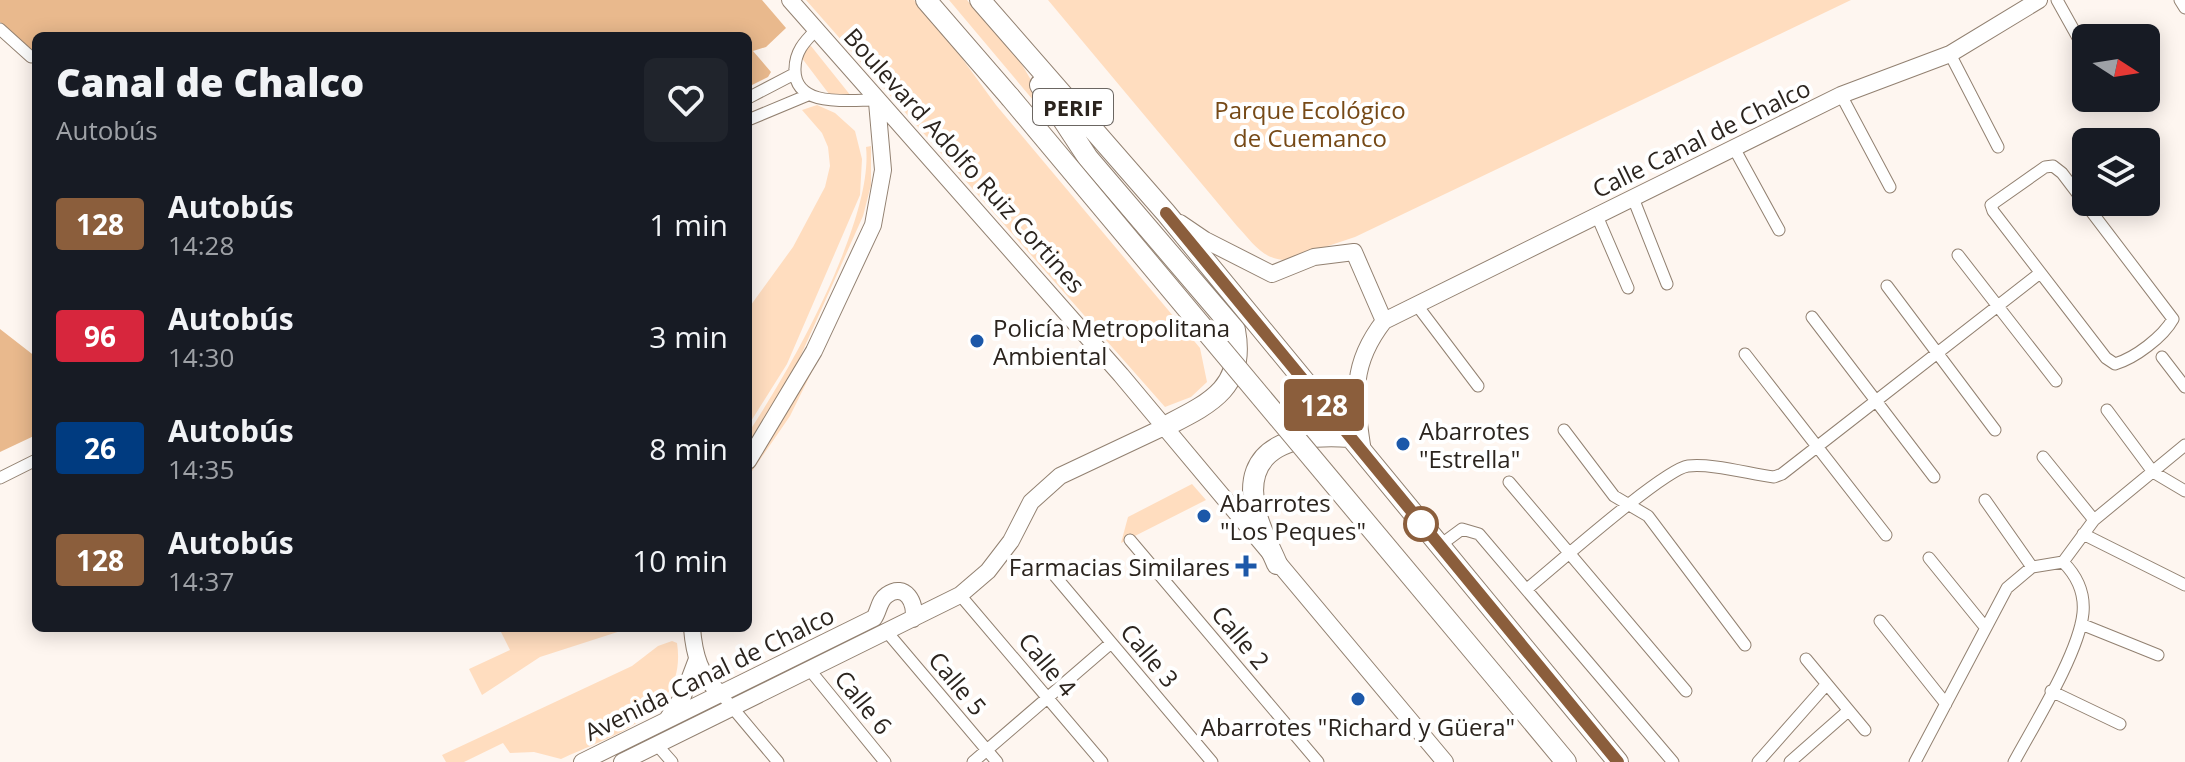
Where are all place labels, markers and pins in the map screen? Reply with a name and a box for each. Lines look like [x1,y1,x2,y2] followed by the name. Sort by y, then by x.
[993,311,1230,372] place label: Policía Metropolitana Ambiental
[968,332,986,350] marker: Policía Metropolitana Ambiental
[1419,414,1530,475] place label: Abarrotes "Estrella"
[1394,435,1412,453] marker: Abarrotes "Estrella"
[1220,486,1366,547] place label: Abarrotes "Los Peques"
[1195,507,1213,525] marker: Abarrotes "Los Peques"
[1404,507,1438,541] unlabelled marker
[1009,550,1230,583] place label: Farmacias Similares
[1237,557,1255,575] marker: Farmacias Similares
[1349,690,1367,708] marker: Abarrotes "Richard y Güera"
[1201,710,1515,743] place label: Abarrotes "Richard y Güera"

